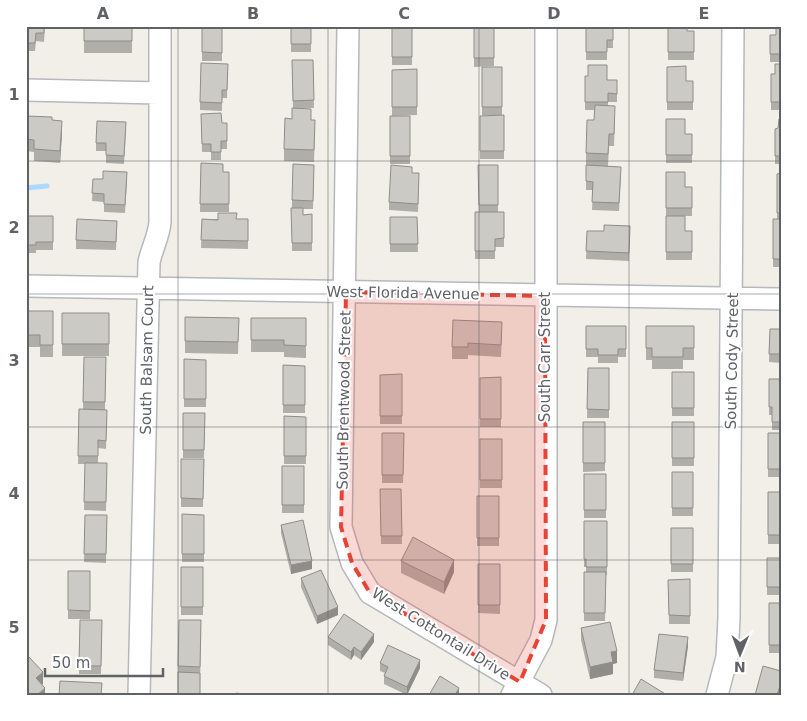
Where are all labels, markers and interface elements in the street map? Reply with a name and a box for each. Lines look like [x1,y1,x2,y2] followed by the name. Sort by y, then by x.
[97,4,110,23] text: A
[247,4,259,23] text: B
[398,4,410,23] text: C
[547,4,561,23] text: D
[699,4,709,23] text: E
[8,85,20,104] text: 1
[8,218,20,237] text: 2
[326,283,480,303] street label: West Florida Avenue
[137,285,157,435] street label: South Balsam Court
[536,292,554,422] street label: South Carr Street
[722,292,742,430] street label: South Cody Street
[333,310,355,490] street label: South Brentwood Street
[8,351,20,370] text: 3
[8,484,20,503] text: 4
[368,584,514,684] street label: West Cottontail Drive
[8,618,20,637] text: 5
[714,628,764,678] north arrow
[45,646,162,678] scale bar
[52,654,90,672] text: 50 m
[734,659,746,675] text: N

